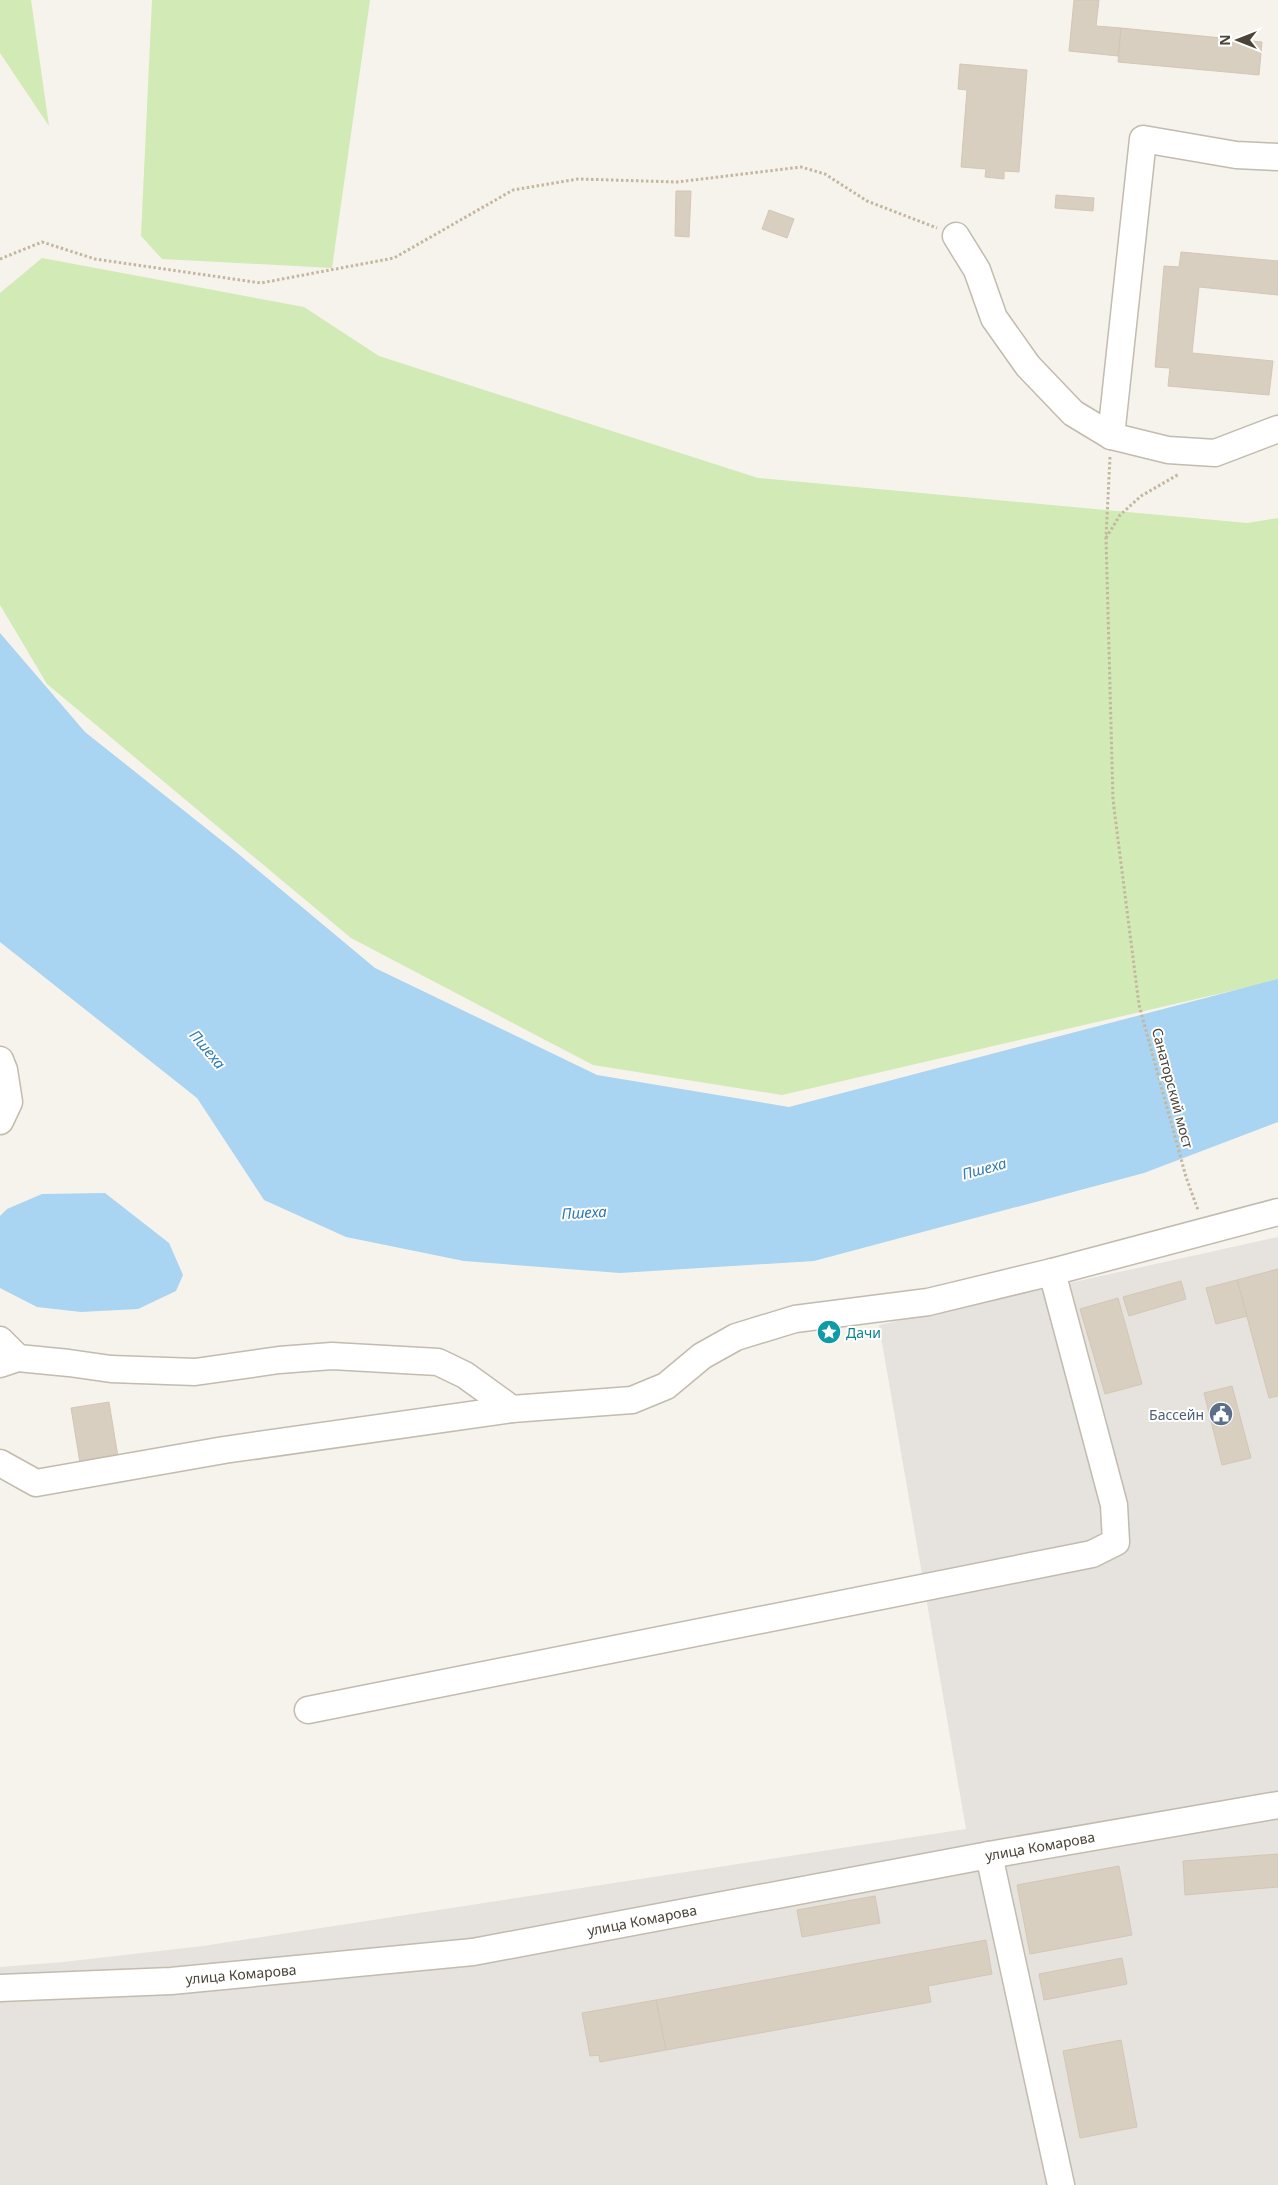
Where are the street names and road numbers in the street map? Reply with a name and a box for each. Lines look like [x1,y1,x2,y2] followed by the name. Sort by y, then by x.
[1148,1026,1198,1151] street label: Санаторский мост
[984,1827,1096,1865] street label: улица Комарова
[586,1900,698,1940] street label: улица Комарова
[185,1960,297,1988] street label: улица Комарова

